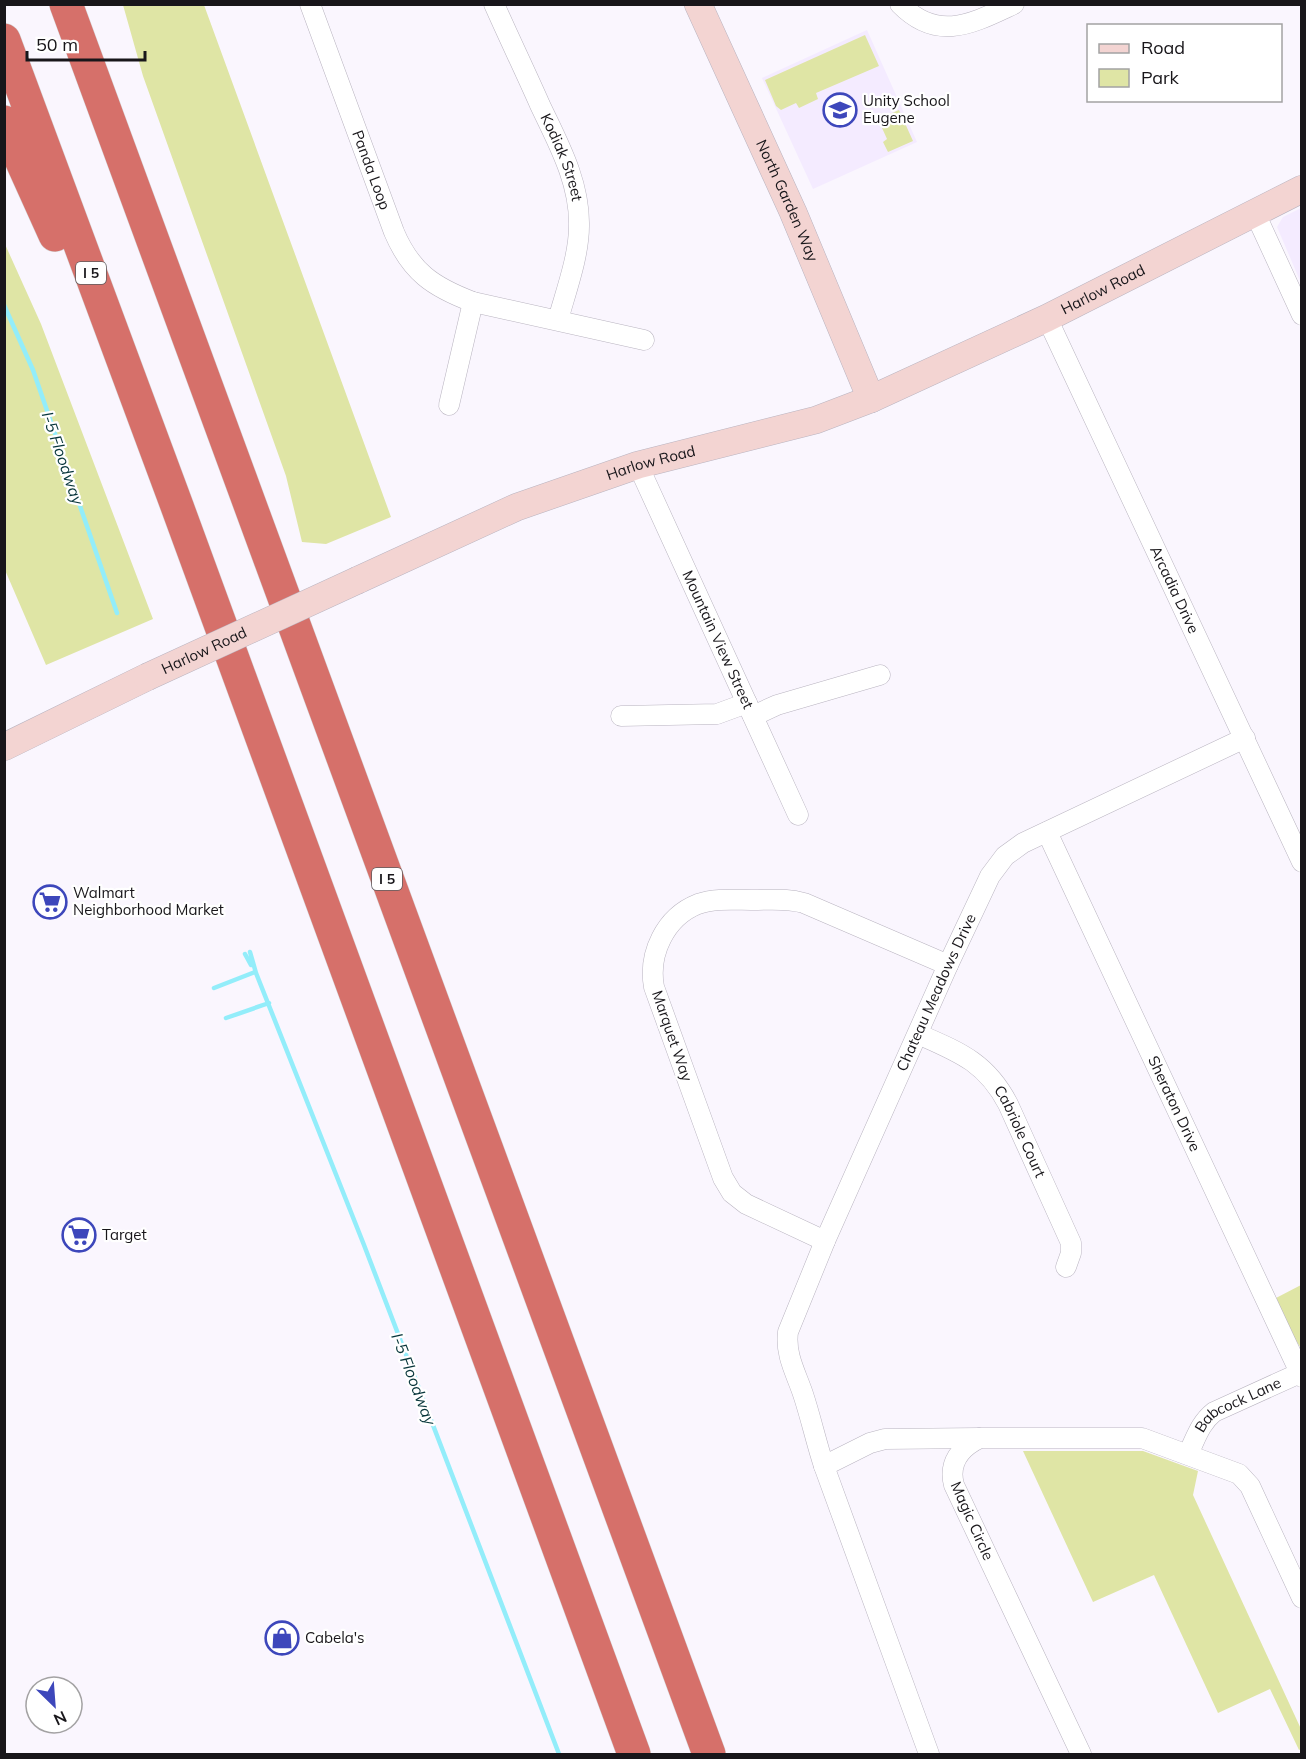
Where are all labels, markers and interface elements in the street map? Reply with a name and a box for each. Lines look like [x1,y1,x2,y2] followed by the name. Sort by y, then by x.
[27,24,146,62] scale bar
[1087,24,1282,102] legend
[36,33,78,56] text: 50 m
[1141,36,1185,59] text: Road
[1141,66,1180,89] text: Park
[863,91,950,127] place label: Unity School Eugene
[822,92,858,128] school or university icon: Unity School Eugene
[536,110,587,203] street label: Kodiak Street
[348,127,395,212] street label: Panda Loop
[752,136,823,265] street label: North Garden Way
[1058,260,1148,318] street label: Harlow Road
[76,262,106,284] road number: I 5
[38,409,88,508] water label: I-5 Floodway
[604,441,697,484] street label: Harlow Road
[1146,543,1203,636] street label: Arcadia Drive
[678,567,758,712] street label: Mountain View Street
[158,622,250,678] street label: Harlow Road
[372,868,402,890] road number: I 5
[73,883,224,919] place label: Walmart Neighborhood Market
[32,884,68,920] supermarket icon: Walmart Neighborhood Market
[892,910,980,1074] street label: Chateau Meadows Drive
[648,988,697,1084] street label: Marquet Way
[1144,1053,1205,1154] street label: Sheraton Drive
[990,1082,1050,1180] street label: Cabriole Court
[61,1217,97,1253] supermarket icon: Target
[102,1225,147,1244] place label: Target
[387,1330,441,1428] water label: I-5 Floodway
[1190,1373,1284,1436] street label: Babcock Lane
[947,1478,998,1563] street label: Magic Circle
[264,1620,300,1656] shop icon: Cabela's
[305,1628,365,1647] place label: Cabela's
[24,1675,84,1735] north arrow
[51,1707,70,1730] text: N

